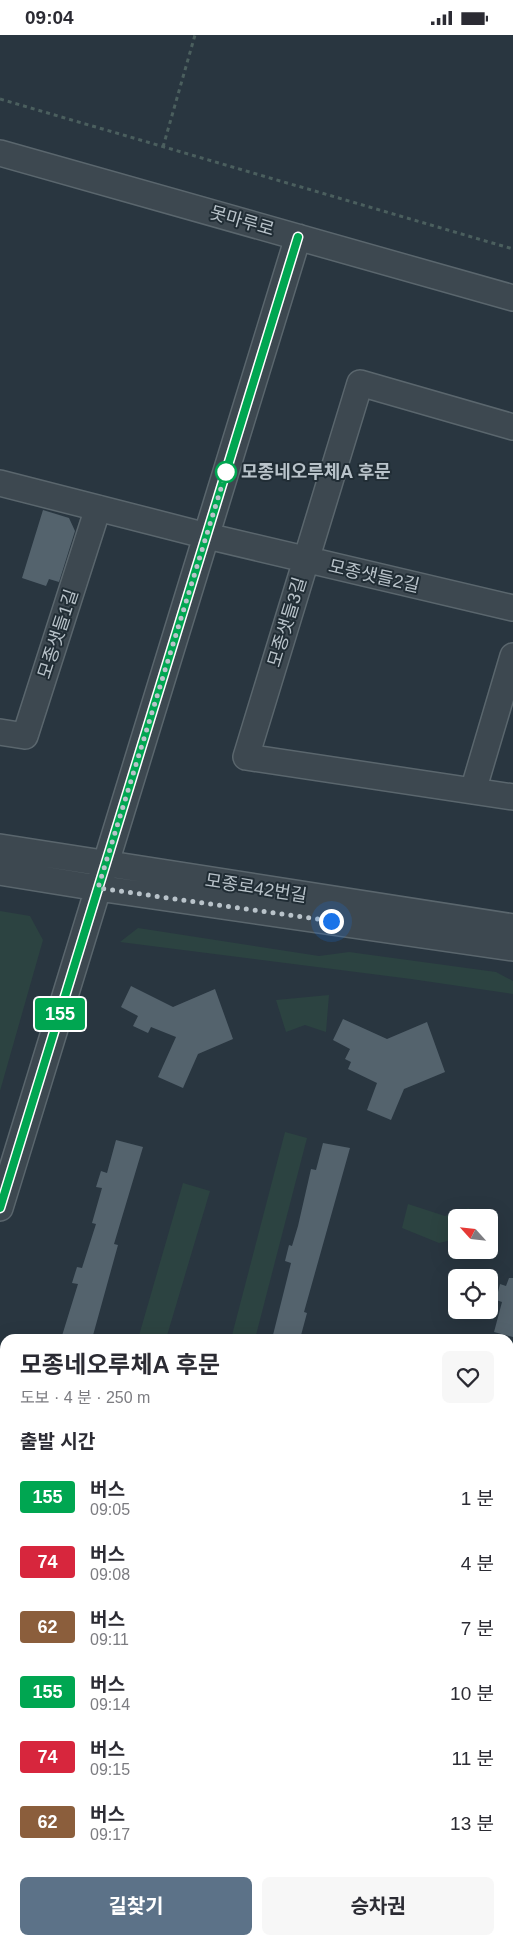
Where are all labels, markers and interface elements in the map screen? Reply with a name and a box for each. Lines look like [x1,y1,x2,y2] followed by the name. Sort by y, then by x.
[25,7,74,28] text: 09:04
[207,202,277,240] street label: 못마루로
[215,461,237,483] marker: 모종네오루체A 후문
[241,462,391,482] place label: 모종네오루체A 후문
[327,556,421,596] street label: 모종샛들2길
[264,575,310,669] street label: 모종샛들3길
[34,587,82,681] street label: 모종샛들1길
[204,870,308,906] street label: 모종로42번길
[319,909,344,934] your location
[31,998,89,1030] line badge: 155
[45,1004,75,1024] text: 155
[448,1209,498,1259] north arrow
[448,1209,498,1319] map controls
[448,1269,498,1319] button: locate
[20,1351,220,1378] text: 모종네오루체A 후문
[442,1351,494,1403] button: heart
[20,1389,150,1406] text: 도보 · 4 분 · 250 m
[20,1431,95,1452] text: 출발 시간
[90,1479,125,1500] text: 버스
[32,1487,63,1507] text: 155
[461,1488,494,1509] text: 1 분
[90,1501,130,1518] text: 09:05
[90,1544,125,1565] text: 버스
[37,1552,58,1572] text: 74
[461,1553,494,1574] text: 4 분
[90,1566,130,1583] text: 09:08
[90,1609,125,1630] text: 버스
[37,1617,58,1637] text: 62
[461,1618,494,1639] text: 7 분
[90,1631,129,1648] text: 09:11
[90,1674,125,1695] text: 버스
[32,1682,63,1702] text: 155
[450,1683,494,1704] text: 10 분
[90,1696,130,1713] text: 09:14
[90,1739,125,1760] text: 버스
[37,1747,58,1767] text: 74
[452,1748,494,1769] text: 11 분
[90,1761,130,1778] text: 09:15
[90,1804,125,1825] text: 버스
[37,1812,58,1832] text: 62
[450,1813,494,1834] text: 13 분
[90,1826,130,1843] text: 09:17
[20,1877,252,1935] button: 길찾기
[262,1877,494,1935] button: 승차권

